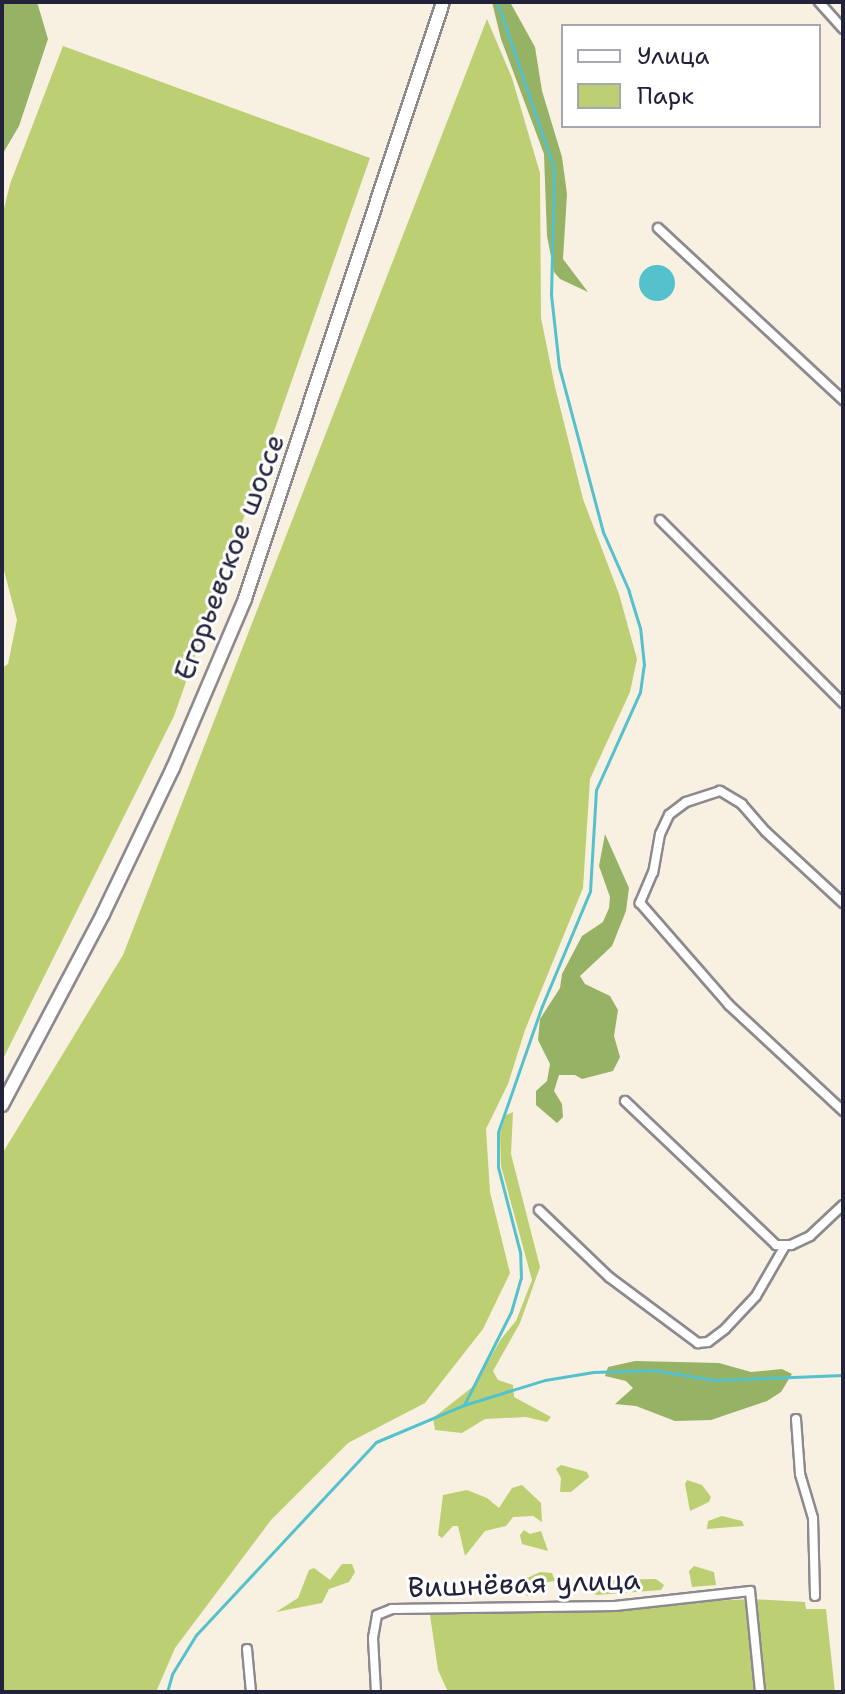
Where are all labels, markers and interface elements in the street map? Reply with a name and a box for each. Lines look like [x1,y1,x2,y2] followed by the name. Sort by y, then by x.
[561,24,821,128] legend
[637,40,710,72] text: Улица
[637,80,694,112] text: Парк
[167,429,291,685] street label: Егорьевское шоссе
[407,1562,641,1604] street label: Вишнёвая улица

